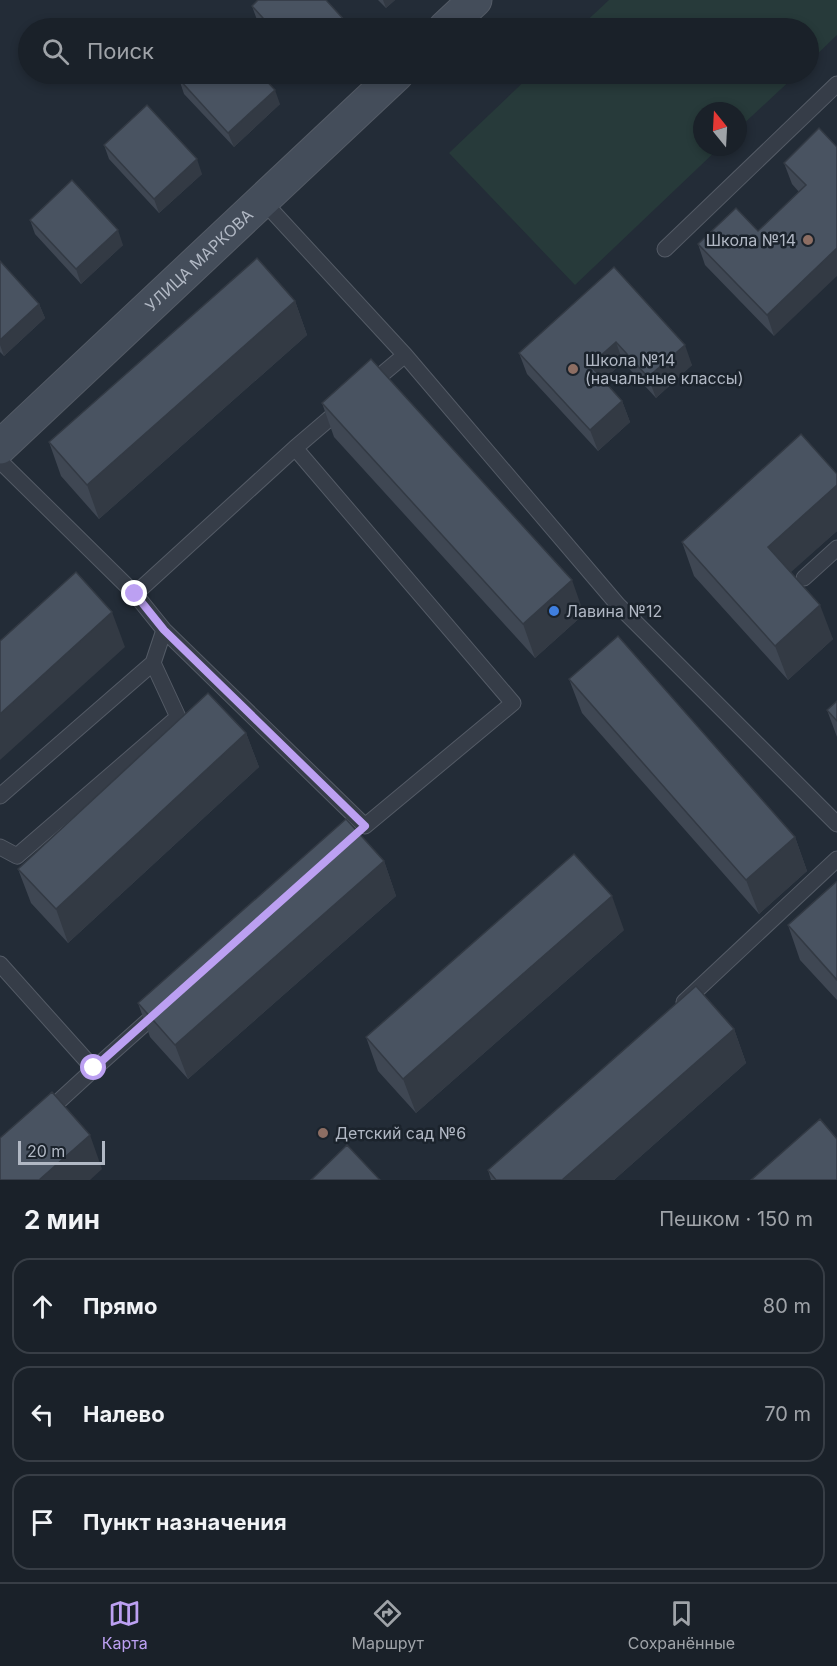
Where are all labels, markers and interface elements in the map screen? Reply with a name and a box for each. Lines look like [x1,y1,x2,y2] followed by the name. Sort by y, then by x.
[18,18,819,84] search box
[39,35,72,68] icon: search
[87,38,154,64] text: Поиск
[693,102,747,156] north arrow
[141,205,257,316] street label: УЛИЦА МАРКОВА
[706,230,796,250] place label: Школа №14
[801,233,815,247] marker: Школа №14
[585,350,743,388] place label: Школа №14 (начальные классы)
[566,362,580,376] marker: Школа №14 (начальные классы)
[121,580,147,606] route end
[566,601,662,621] place label: Лавина №12
[547,604,561,618] marker: Лавина №12
[80,1054,106,1080] route start
[335,1123,466,1143] place label: Детский сад №6
[316,1126,330,1140] marker: Детский сад №6
[18,1138,105,1166] scale bar
[27,1141,65,1161] text: 20 m
[24,1204,100,1235] text: 2 мин
[659,1207,813,1231] text: Пешком · 150 m
[26,1290,59,1323] icon: ahead
[83,1293,157,1319] text: Прямо
[763,1294,811,1318] text: 80 m
[26,1398,59,1431] icon: left
[83,1401,165,1427] text: Налево
[764,1402,811,1426] text: 70 m
[26,1506,59,1539] icon: arrive
[83,1509,287,1535] text: Пункт назначения
[102,1597,148,1653] tab: Карта
[351,1597,424,1653] tab: Маршрут
[628,1597,735,1653] tab: Сохранённые

